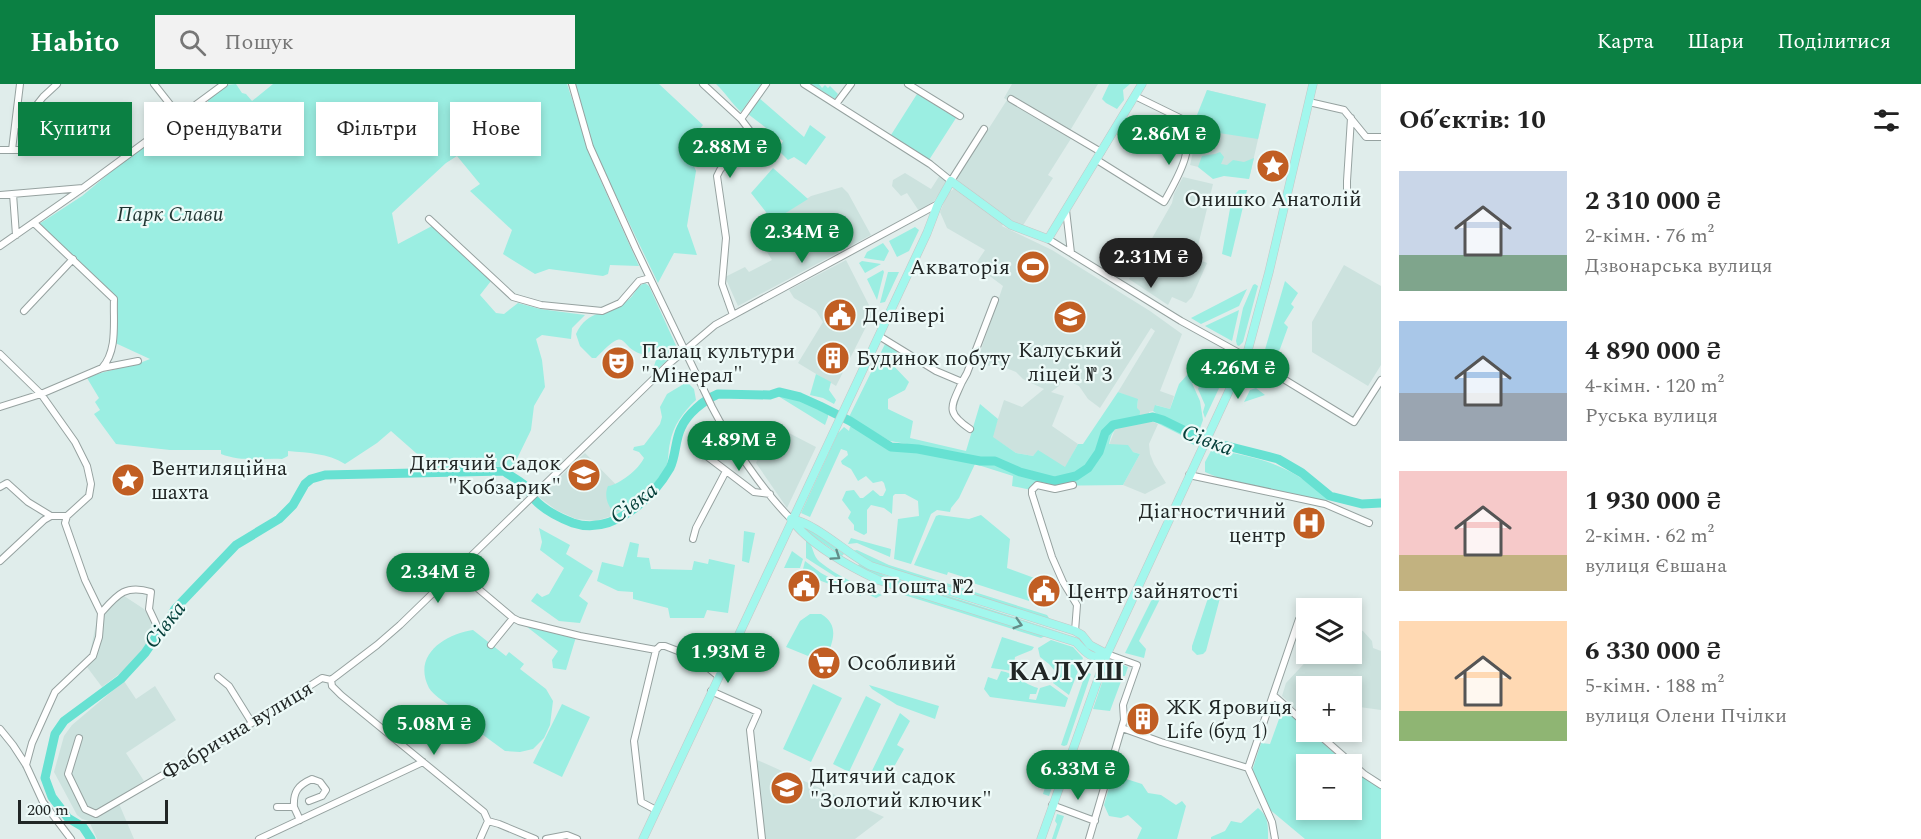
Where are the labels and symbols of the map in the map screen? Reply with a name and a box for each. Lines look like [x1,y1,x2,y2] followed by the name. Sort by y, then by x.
[1114,115,1224,166] pin: 2.86M ₴
[675,128,785,179] pin: 2.88M ₴
[1255,148,1291,184] place icon: Онишко Анатолій
[1184,184,1362,216] place label: Онишко Анатолій
[117,199,223,231] park label: Парк Слави
[747,213,857,264] pin: 2.34M ₴
[1096,238,1206,289] pin: 2.31M ₴
[1015,249,1051,285] sports icon: Акваторія
[910,252,1010,284] place label: Акваторія
[822,297,858,333] public building icon: Делівері
[1052,299,1088,335] school or university icon: Калуський ліцей № 3
[863,300,945,332] place label: Делівері
[1018,335,1122,391] place label: Калуський ліцей № 3
[641,336,795,392] place label: Палац культури "Мінерал"
[815,340,851,376] building icon: Будинок побуту
[856,343,1011,375] place label: Будинок побуту
[600,345,636,381] theatre icon: Палац культури "Мінерал"
[1183,349,1293,400] pin: 4.26M ₴
[1177,416,1238,465] water label: Сівка
[684,421,794,472] pin: 4.89M ₴
[410,448,561,504] place label: Дитячий Садок "Кобзарик"
[151,453,288,509] place label: Вентиляційна шахта
[566,457,602,493] school or university icon: Дитячий Садок "Кобзарик"
[110,462,146,498] place icon: Вентиляційна шахта
[603,474,665,532] water label: Сівка
[1138,496,1286,552] place label: Діагностичний центр
[1291,505,1327,541] hospital icon: Діагностичний центр
[829,549,840,560] one-way arrow
[383,553,493,604] pin: 2.34M ₴
[786,568,822,604] public building icon: Нова Пошта №2
[827,571,973,603] place label: Нова Пошта №2
[1026,573,1062,609] public building icon: Центр зайнятості
[1067,576,1239,608] place label: Центр зайнятості
[136,594,194,656] water label: Сівка
[1012,617,1023,629] one-way arrow
[673,633,783,684] pin: 1.93M ₴
[806,645,842,681] supermarket icon: Особливий
[847,648,956,680] place label: Особливий
[1008,651,1126,693] district label: КАЛУШ
[156,673,319,789] street label: Фабрична вулиця
[1166,692,1292,748] place label: ЖК Яровиця Life (буд 1)
[1125,701,1161,737] building icon: ЖК Яровиця Life (буд 1)
[379,705,489,756] pin: 5.08M ₴
[1023,750,1133,801] pin: 6.33M ₴
[810,761,992,817] place label: Дитячий садок "Золотий ключик"
[769,770,805,806] school or university icon: Дитячий садок "Золотий ключик"
[18,797,168,824] scale bar

